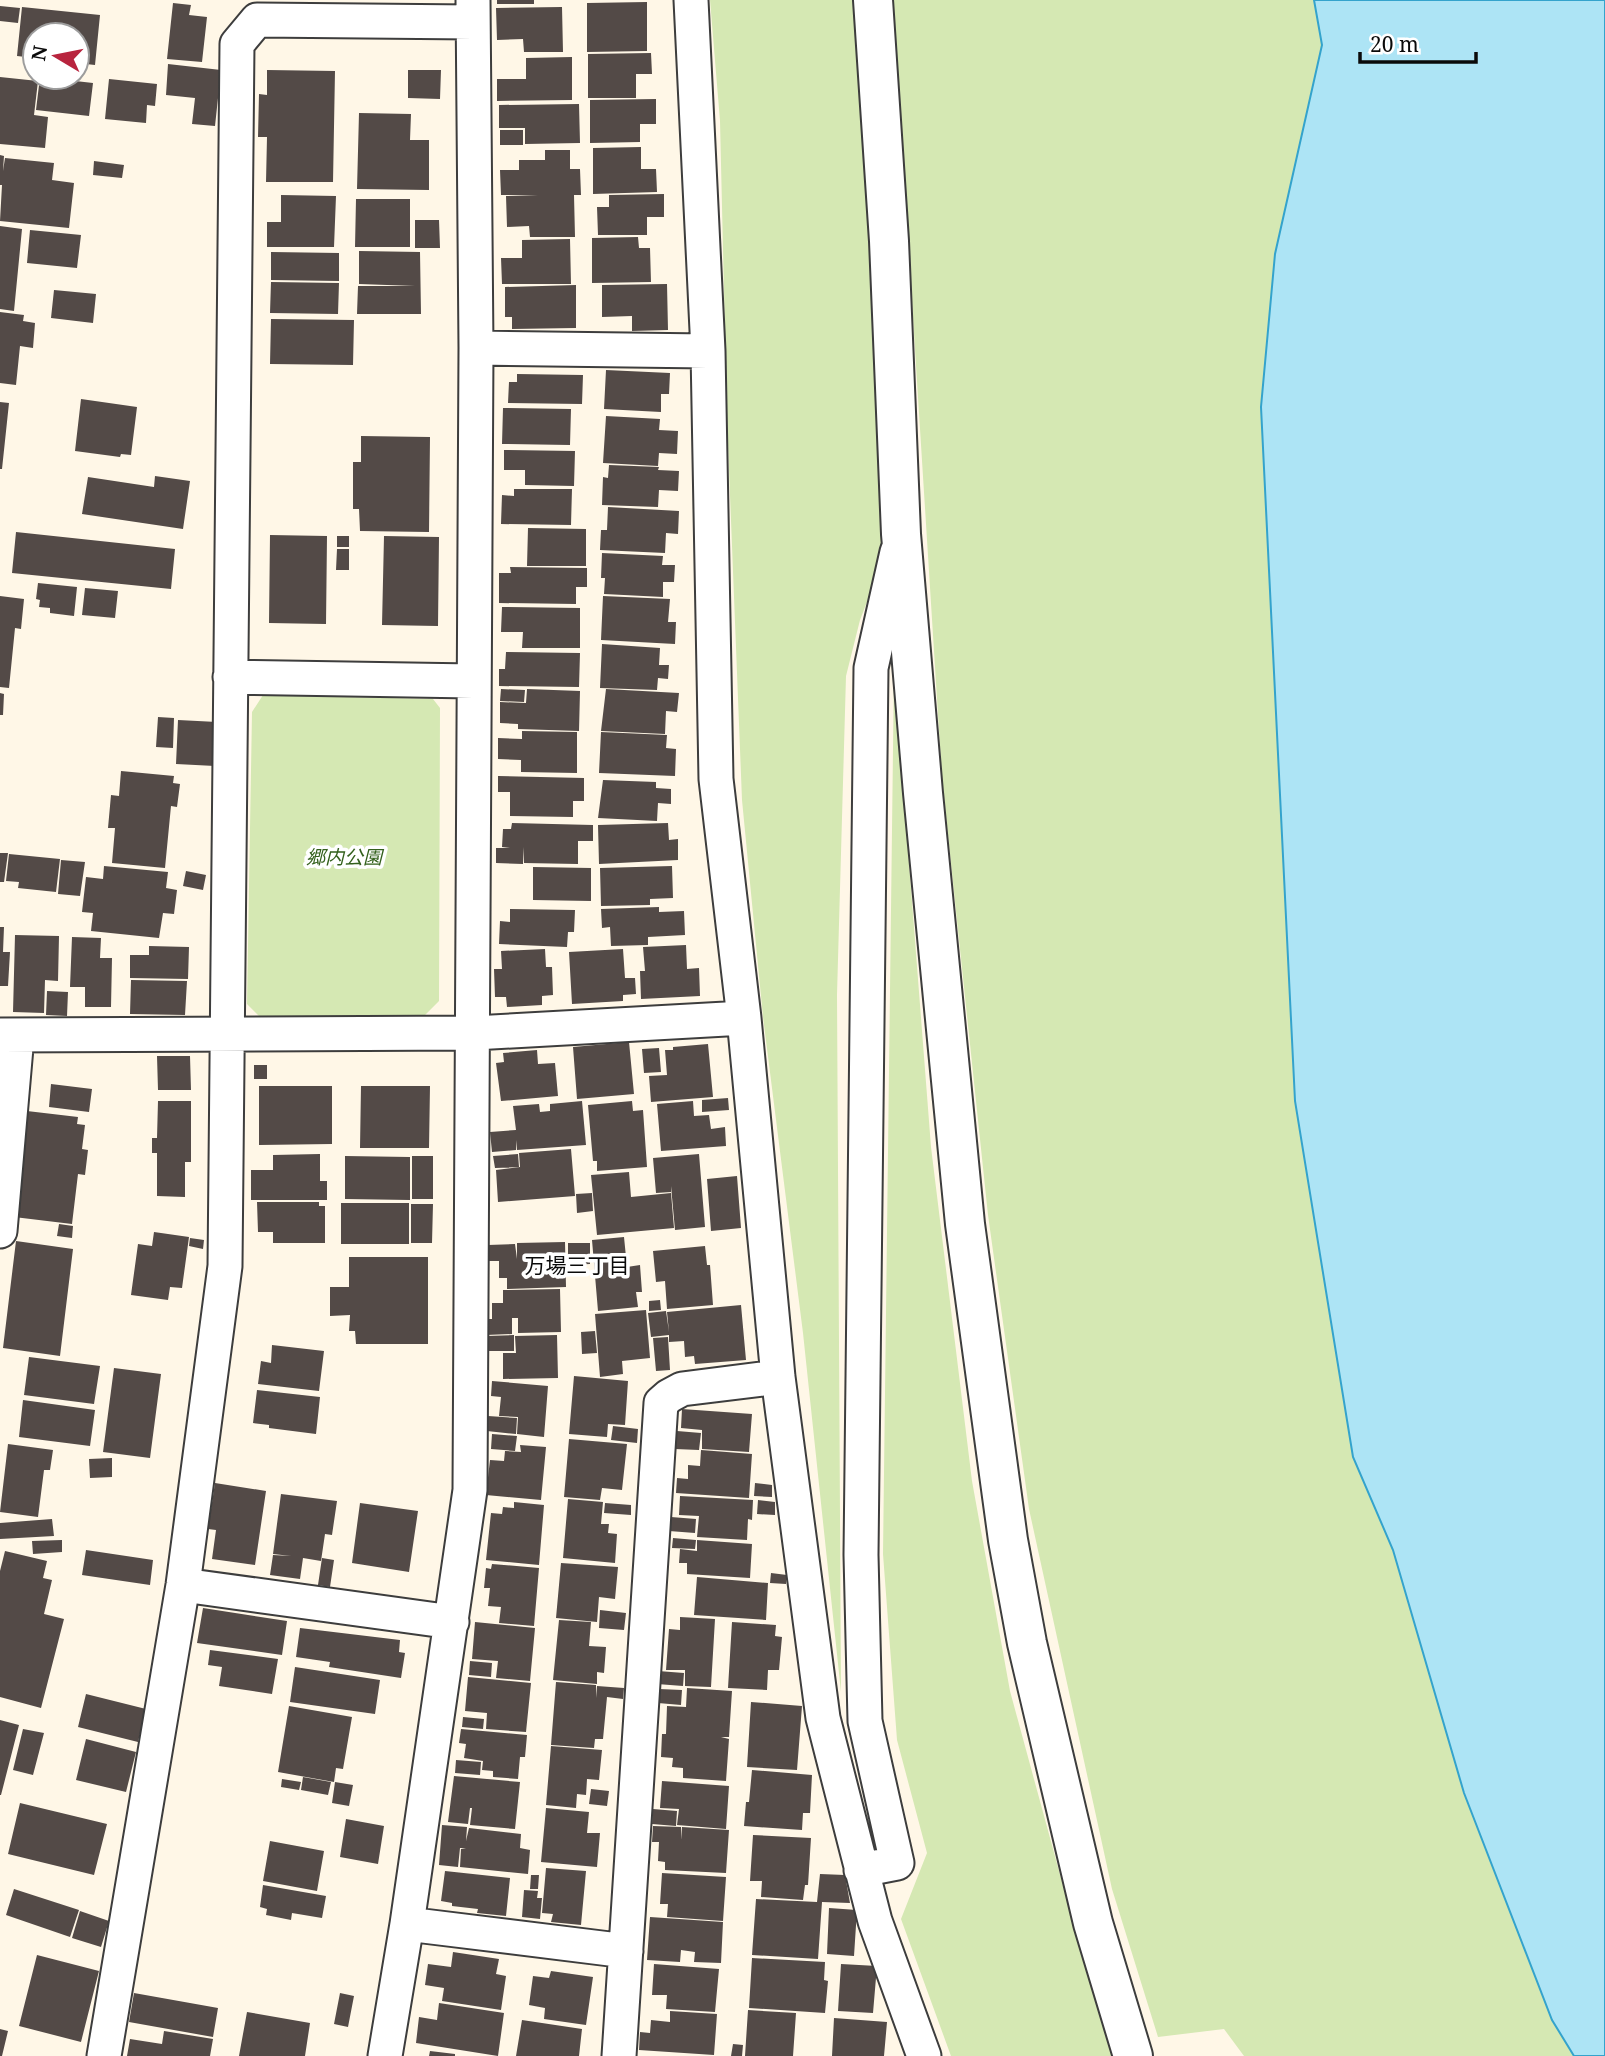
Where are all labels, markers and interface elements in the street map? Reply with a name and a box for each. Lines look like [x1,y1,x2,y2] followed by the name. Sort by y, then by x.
[21,21,91,91] north arrow
[1360,21,1476,65] scale bar
[1370,30,1419,58] text: 20 m
[25,43,53,63] text: N
[306,844,385,870] park label: 郷内公園
[525,1251,630,1279] district label: 万場三丁目

